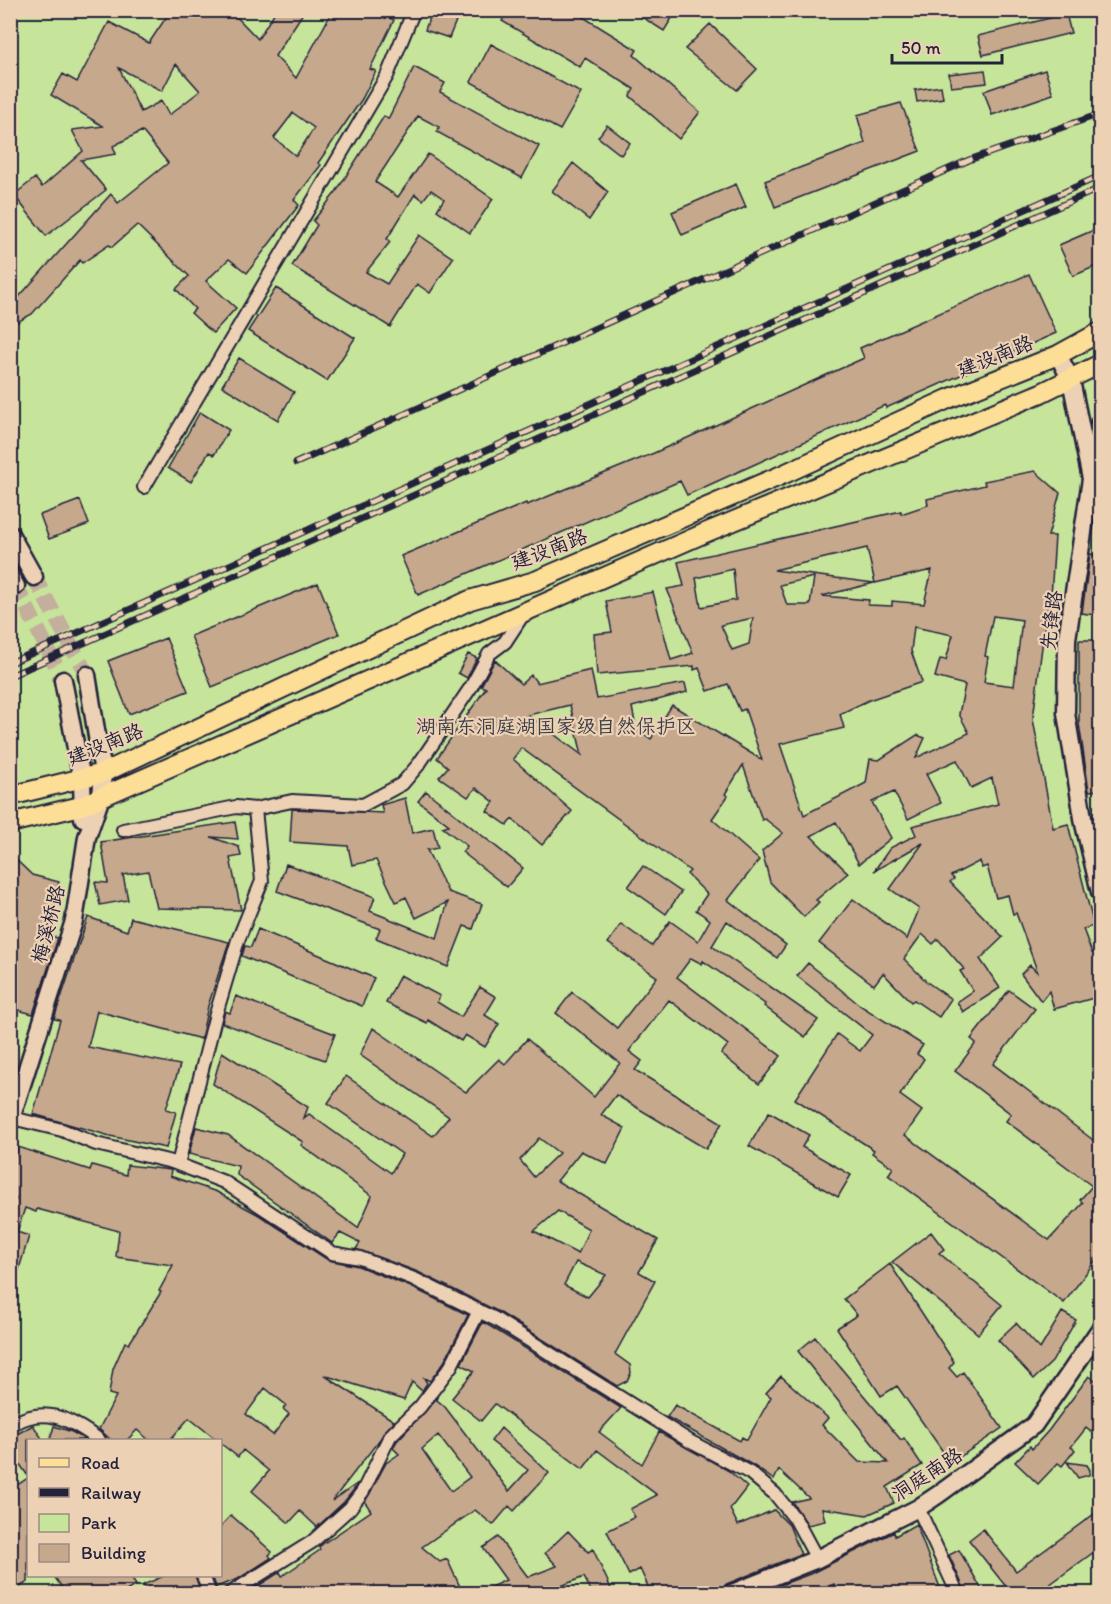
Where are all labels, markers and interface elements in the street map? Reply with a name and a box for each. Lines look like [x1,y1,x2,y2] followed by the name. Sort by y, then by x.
[892,27,1002,65] scale bar
[901,37,941,59] text: 50 m
[953,330,1038,382] street label: 建设南路
[507,523,592,575] street label: 建设南路
[1035,588,1067,651] street label: 先锋路
[416,714,696,738] park label: 湖南东洞庭湖国家级自然保护区
[63,718,148,770] street label: 建设南路
[27,881,70,966] street label: 梅溪桥路
[27,1439,222,1577] legend
[887,1442,968,1506] street label: 洞庭南路
[81,1452,120,1474] text: Road
[81,1482,142,1504] text: Railway
[81,1512,116,1534] text: Park
[81,1542,147,1564] text: Building

